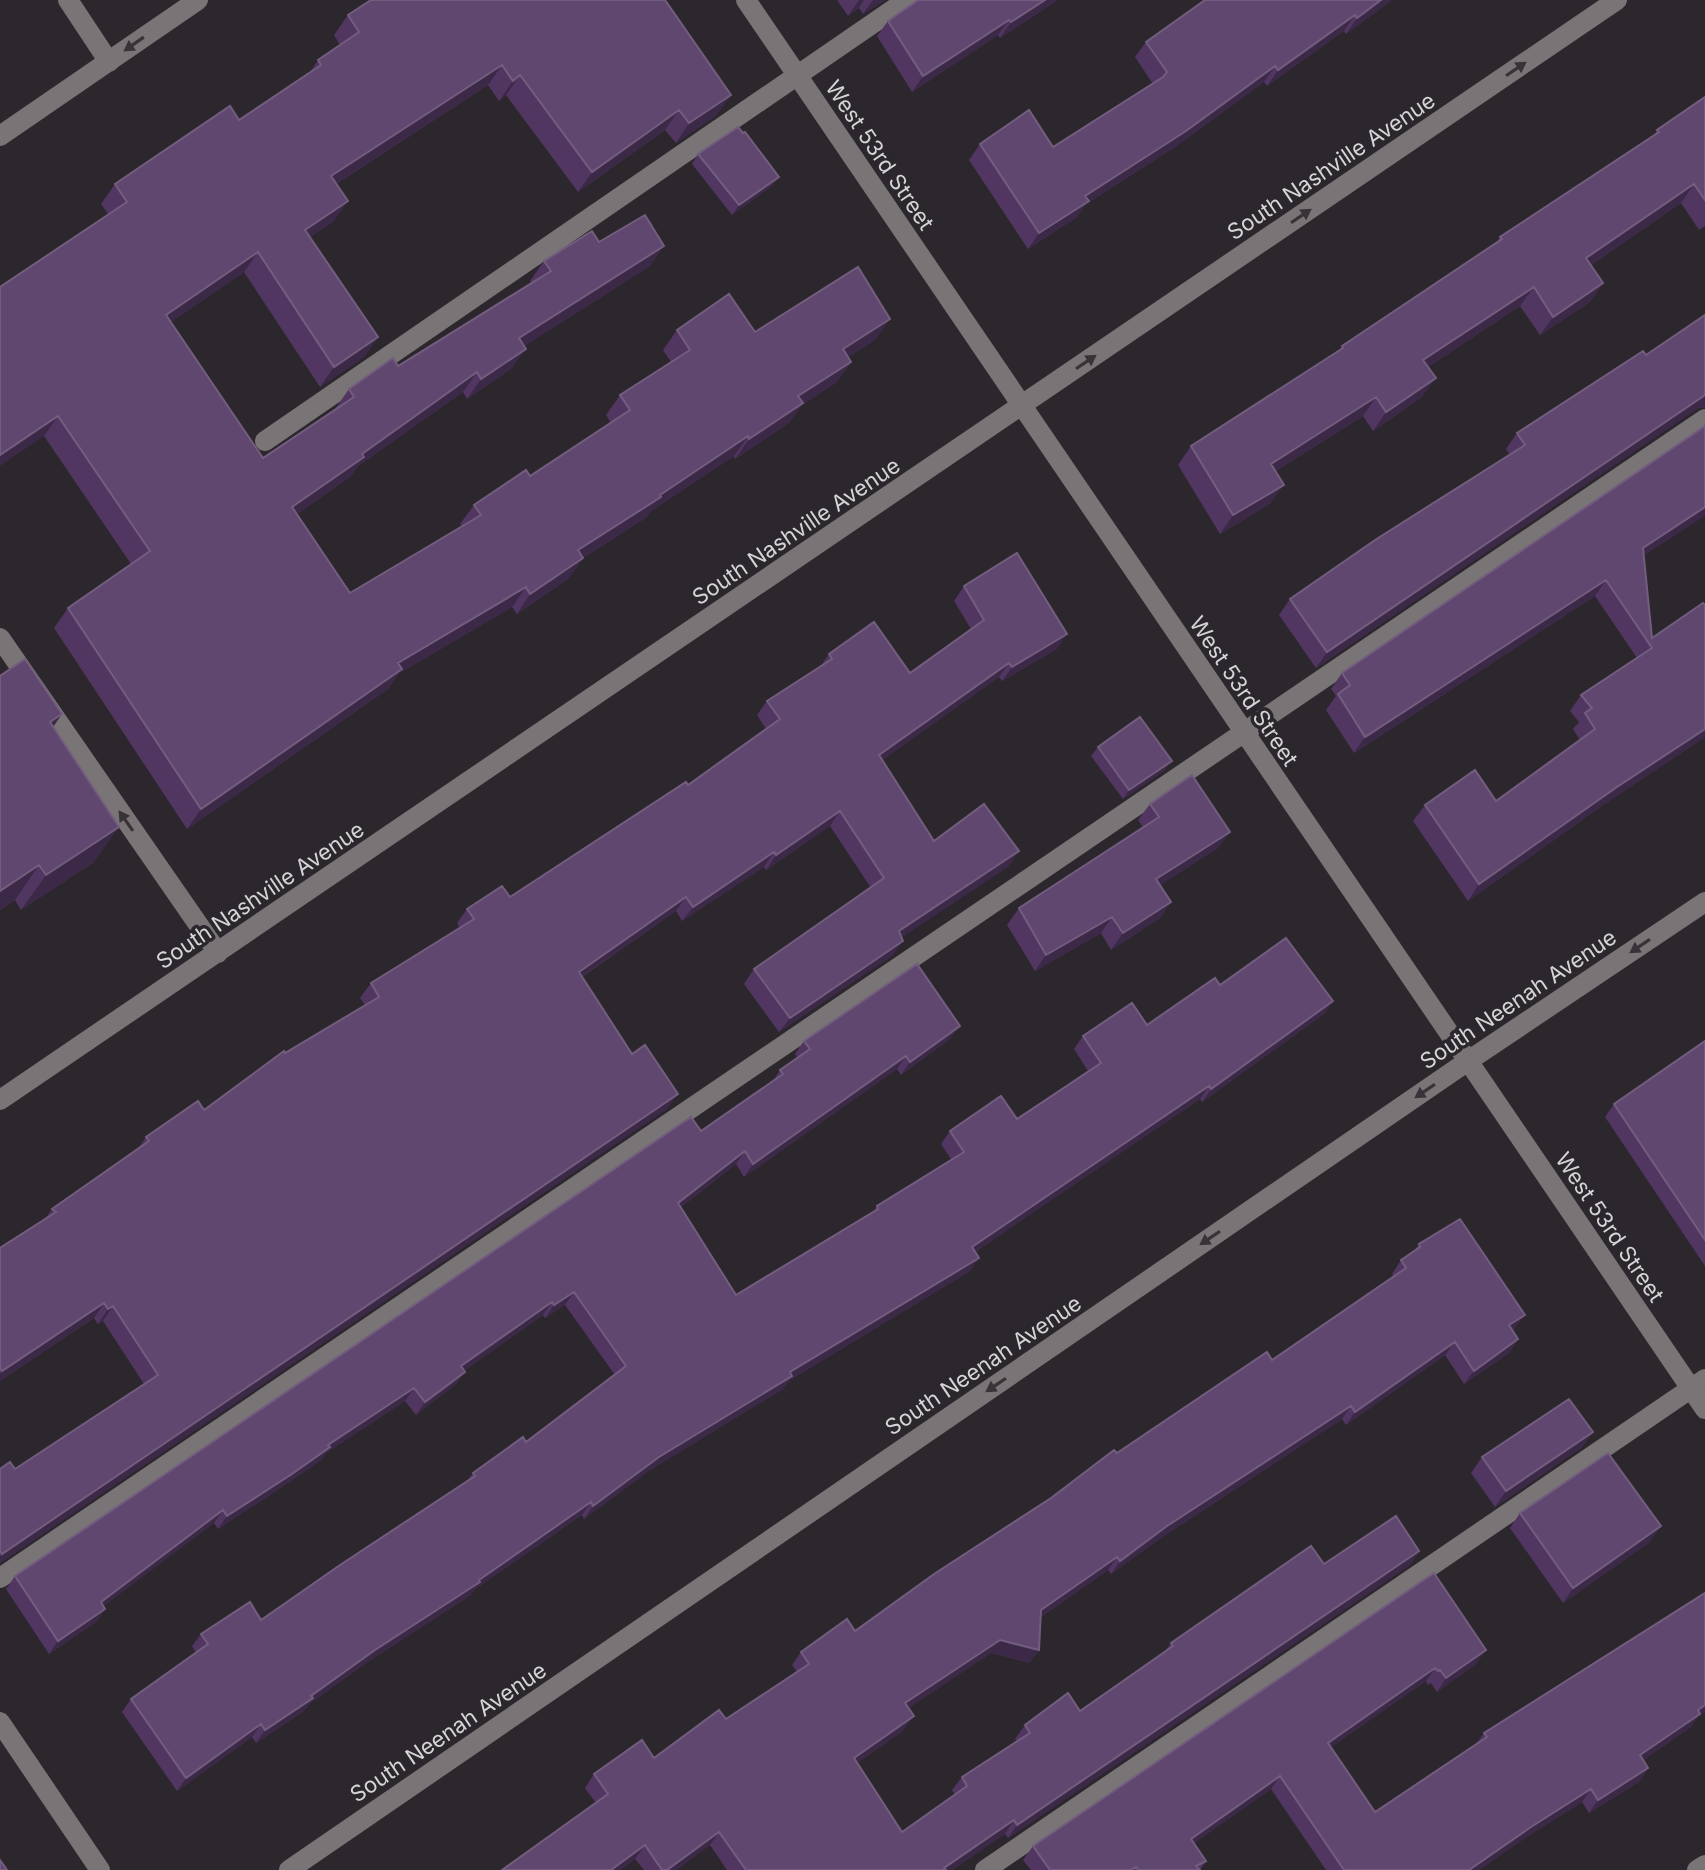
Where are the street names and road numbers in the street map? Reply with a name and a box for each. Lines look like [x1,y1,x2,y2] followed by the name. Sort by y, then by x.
[820,75,940,235] street label: West 53rd Street
[1222,87,1440,245] street label: South Nashville Avenue
[687,452,905,610] street label: South Nashville Avenue
[1184,611,1304,771] street label: West 53rd Street
[151,816,369,974] street label: South Nashville Avenue
[1415,924,1621,1074] street label: South Neenah Avenue
[1550,1147,1670,1307] street label: West 53rd Street
[880,1290,1086,1440] street label: South Neenah Avenue
[345,1657,551,1807] street label: South Neenah Avenue

